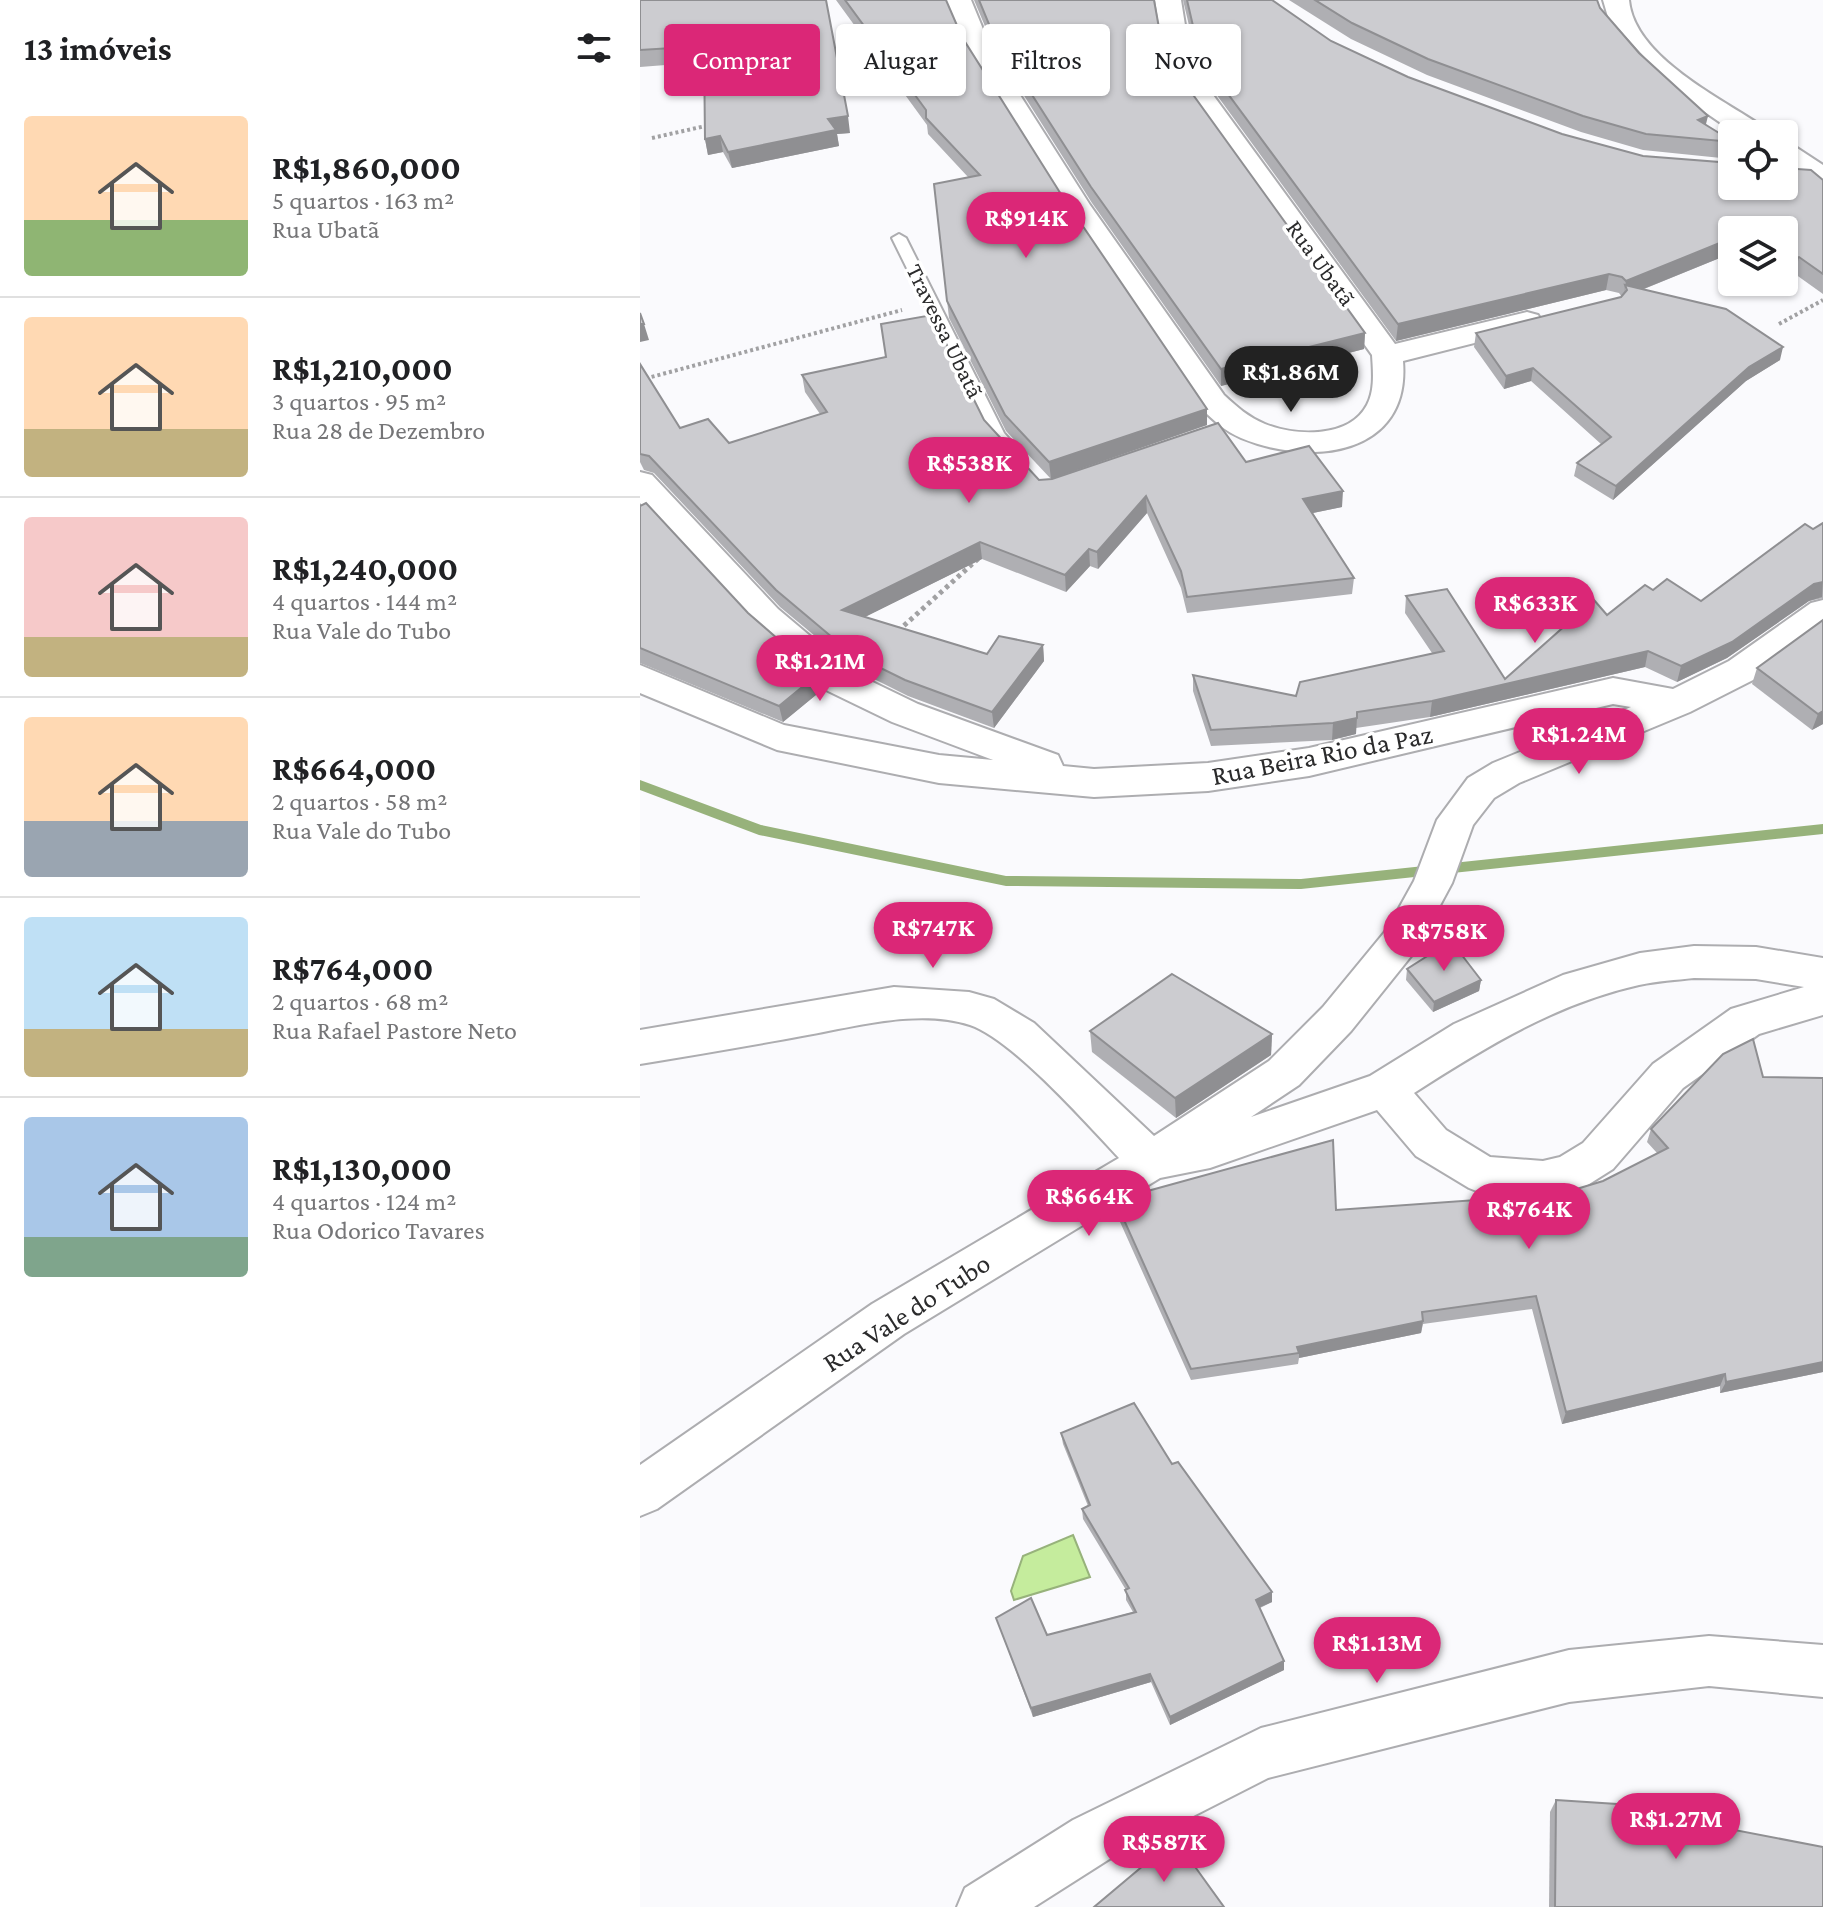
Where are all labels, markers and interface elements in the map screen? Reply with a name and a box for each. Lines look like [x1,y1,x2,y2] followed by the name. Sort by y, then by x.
[664,24,820,96] chip: Comprar
[836,24,966,96] chip: Alugar
[982,24,1110,96] chip: Filtros
[1126,24,1241,96] chip: Novo
[572,26,616,70] icon: filters
[24,30,171,67] text: 13 imóveis
[1718,120,1798,296] map controls
[1718,120,1798,200] button: locate
[88,148,184,244] icon: home
[272,149,461,186] text: R$1,860,000
[272,186,454,215] text: 5 quartos · 163 m²
[961,192,1091,260] pin: R$914K
[984,203,1068,232] text: R$914K
[272,215,380,244] text: Rua Ubatã
[1281,215,1362,311] street label: Rua Ubatã
[1718,216,1798,296] button: layers
[901,259,990,402] street label: Travessa Ubatã
[1217,346,1365,414] pin: R$1.86M
[88,349,184,445] icon: home
[272,350,453,387] text: R$1,210,000
[1242,357,1340,386] text: R$1.86M
[272,387,446,416] text: 3 quartos · 95 m²
[272,416,485,445] text: Rua 28 de Dezembro
[904,437,1034,505] pin: R$538K
[926,448,1012,477] text: R$538K
[88,549,184,645] icon: home
[272,550,458,587] text: R$1,240,000
[1470,577,1600,645] pin: R$633K
[272,587,457,616] text: 4 quartos · 144 m²
[1493,588,1577,617] text: R$633K
[272,616,451,645] text: Rua Vale do Tubo
[746,635,894,703] pin: R$1.21M
[774,646,866,675] text: R$1.21M
[1505,708,1653,776] pin: R$1.24M
[1209,718,1435,791] street label: Rua Beira Rio da Paz
[1531,719,1627,748] text: R$1.24M
[88,749,184,845] icon: home
[272,750,436,787] text: R$664,000
[272,787,447,816] text: 2 quartos · 58 m²
[272,816,451,845] text: Rua Vale do Tubo
[868,902,998,970] pin: R$747K
[1379,905,1509,973] pin: R$758K
[892,913,974,942] text: R$747K
[1401,916,1487,945] text: R$758K
[88,949,184,1045] icon: home
[272,950,433,987] text: R$764,000
[272,987,448,1016] text: 2 quartos · 68 m²
[272,1016,517,1045] text: Rua Rafael Pastore Neto
[88,1149,184,1245] icon: home
[272,1150,452,1187] text: R$1,130,000
[1024,1170,1154,1238] pin: R$664K
[1045,1181,1133,1210] text: R$664K
[1464,1183,1594,1251] pin: R$764K
[272,1187,456,1216] text: 4 quartos · 124 m²
[1486,1194,1572,1223] text: R$764K
[272,1216,485,1245] text: Rua Odorico Tavares
[817,1247,996,1378] street label: Rua Vale do Tubo
[1303,1617,1451,1685] pin: R$1.13M
[1332,1628,1422,1657] text: R$1.13M
[1602,1793,1750,1861] pin: R$1.27M
[1629,1804,1723,1833] text: R$1.27M
[1099,1816,1229,1884] pin: R$587K
[1122,1827,1206,1856] text: R$587K

